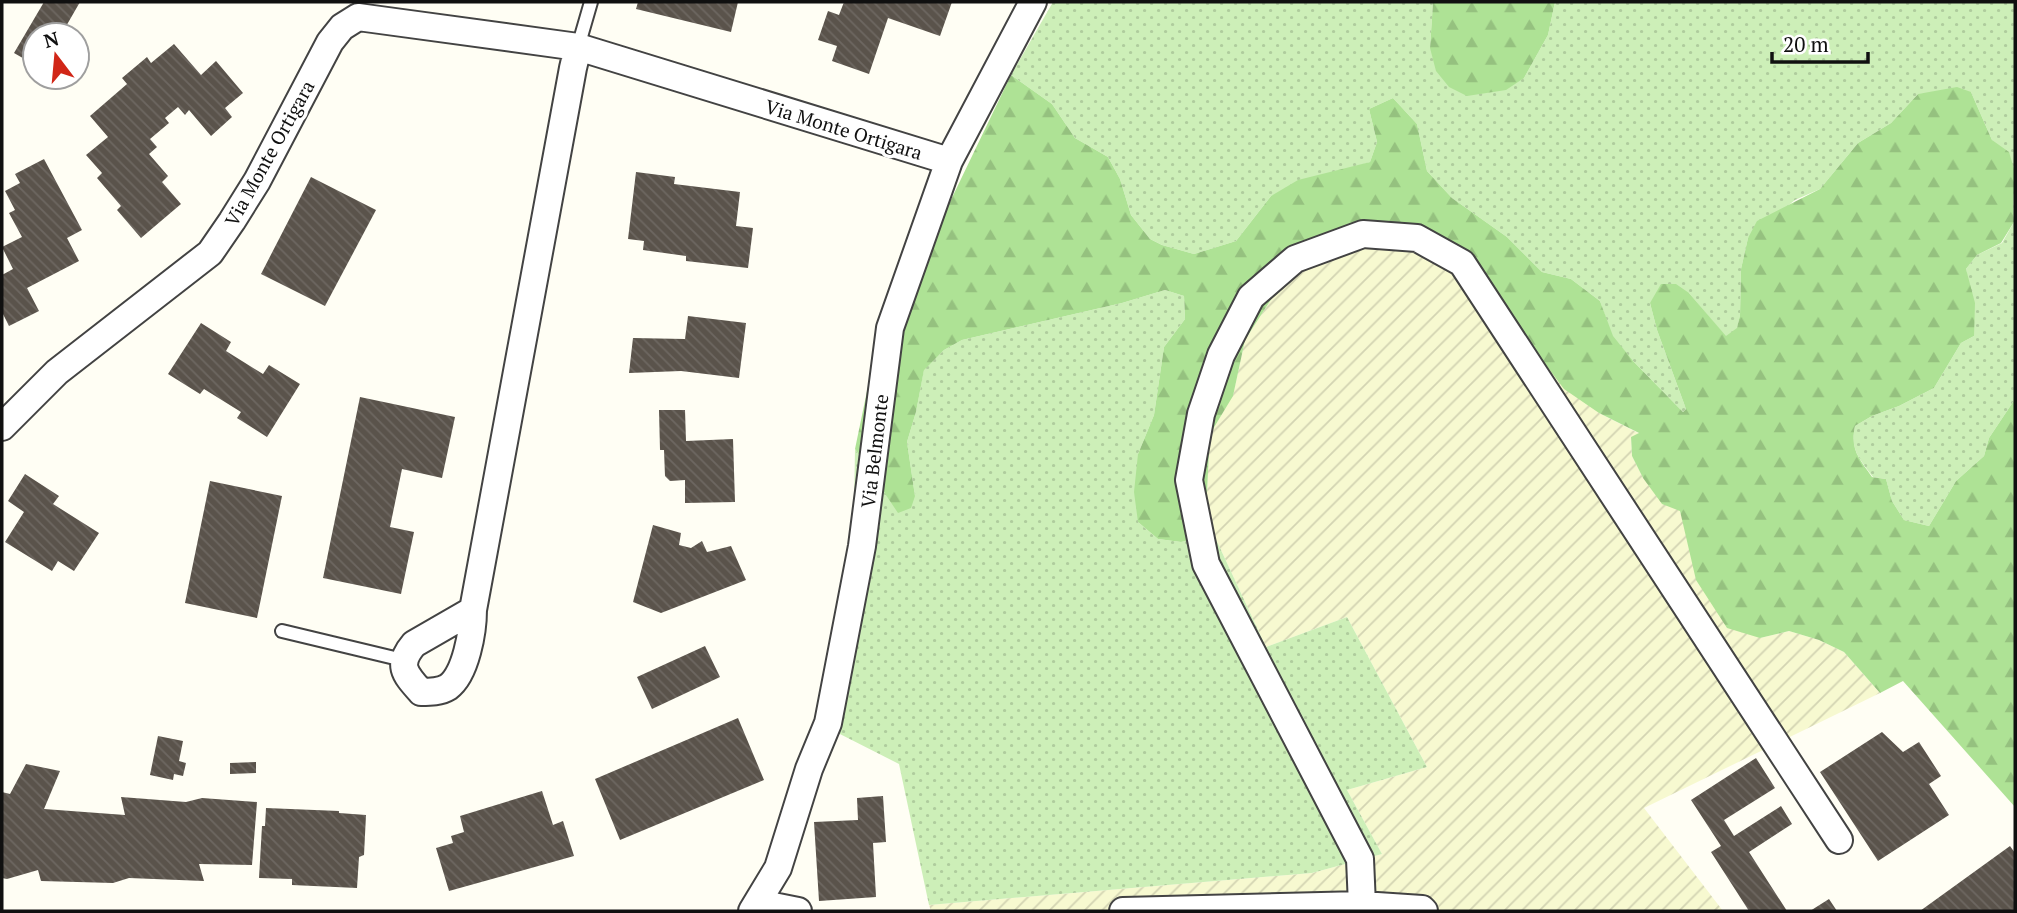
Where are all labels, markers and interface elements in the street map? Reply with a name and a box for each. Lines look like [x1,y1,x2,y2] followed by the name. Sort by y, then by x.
[21,21,91,91] north arrow
[1772,21,1868,65] scale bar
[41,25,62,53] text: N
[1783,30,1829,58] text: 20 m
[219,75,320,230] street label: Via Monte Ortigara
[762,93,926,165] street label: Via Monte Ortigara
[855,393,893,509] street label: Via Belmonte

